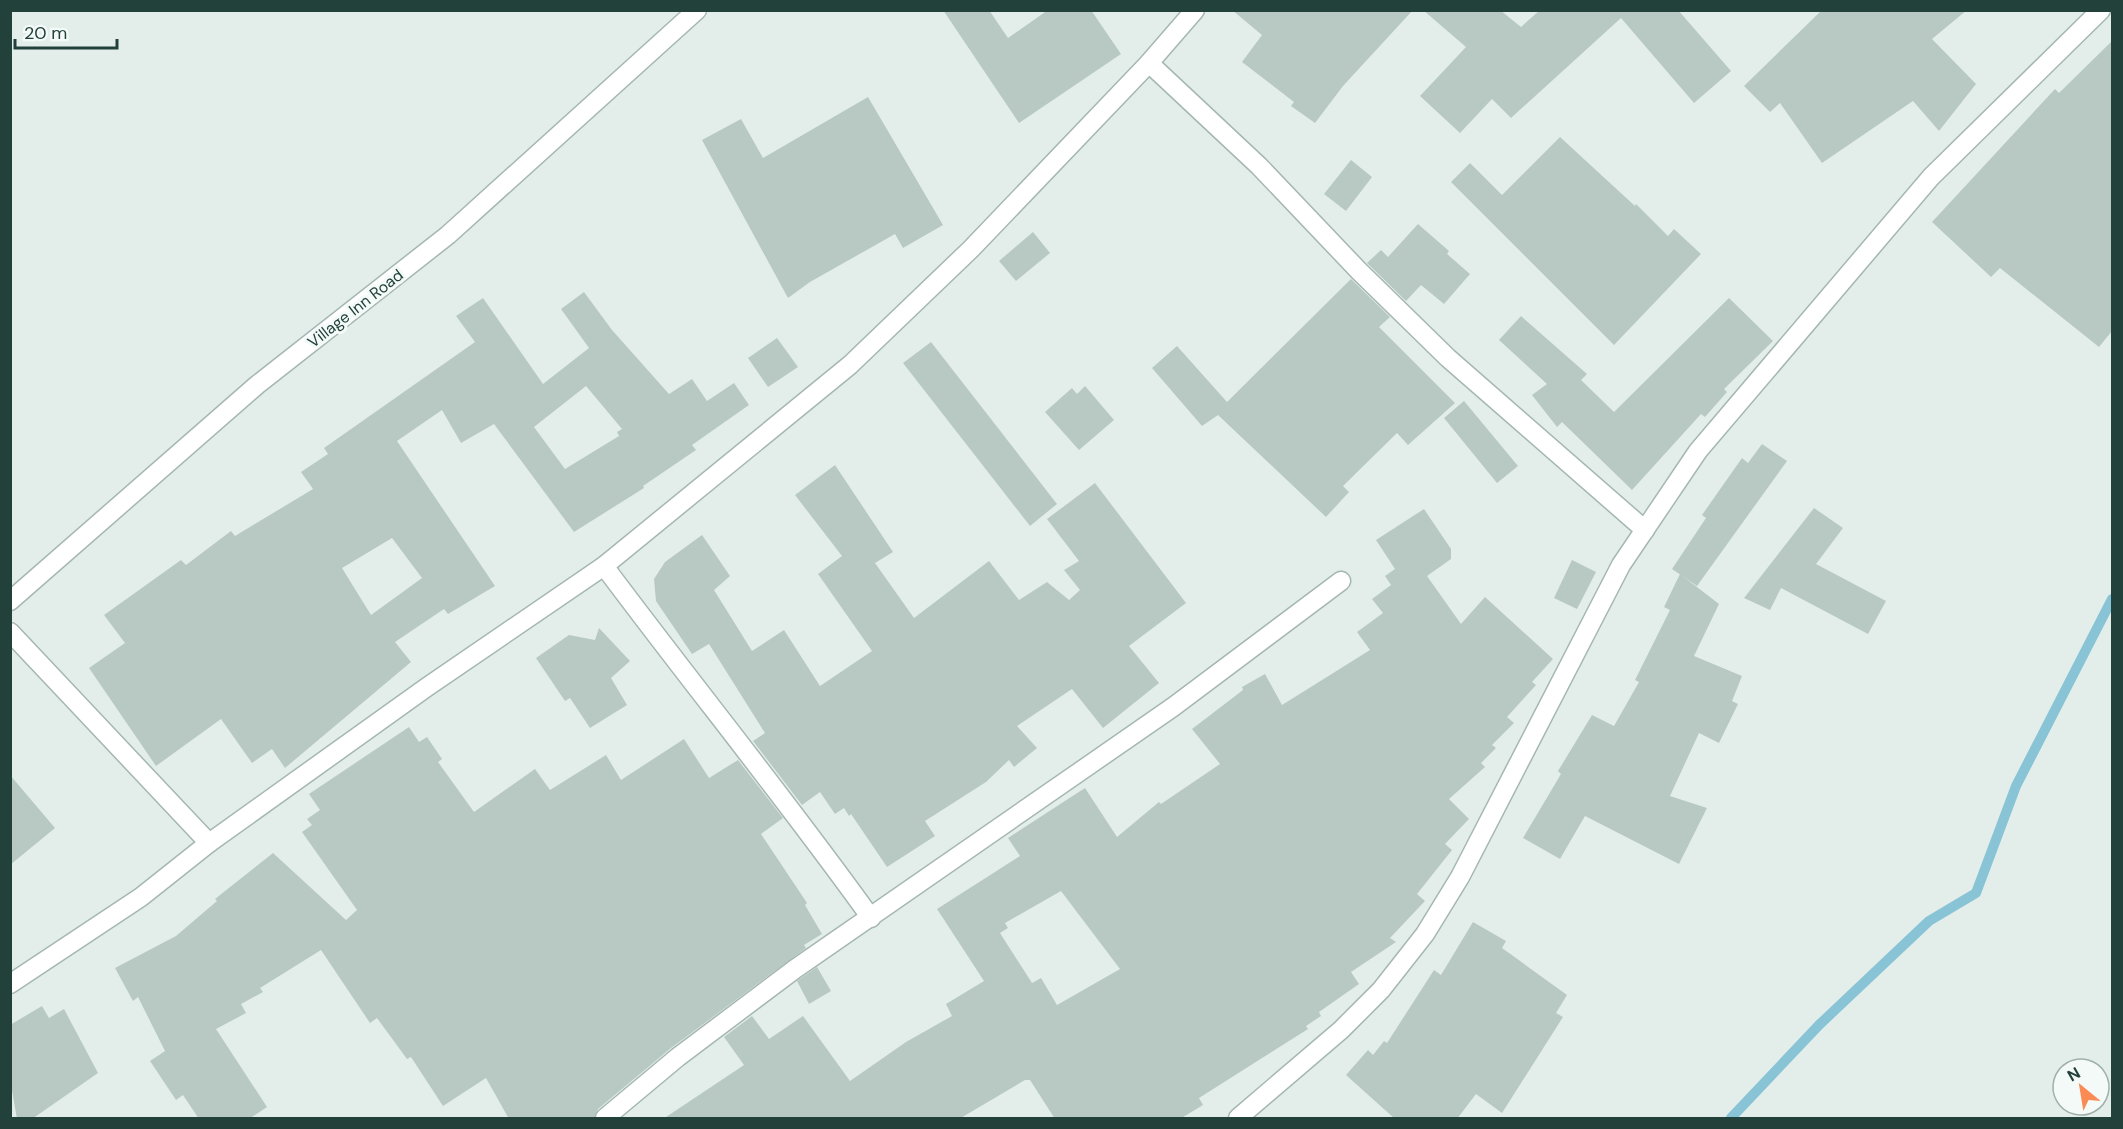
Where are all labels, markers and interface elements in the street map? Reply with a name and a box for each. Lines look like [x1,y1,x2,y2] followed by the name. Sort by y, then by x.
[15,12,117,50] scale bar
[24,21,67,45] text: 20 m
[303,264,407,352] street label: Village Inn Road
[2051,1057,2111,1117] north arrow
[2063,1062,2084,1086] text: N

